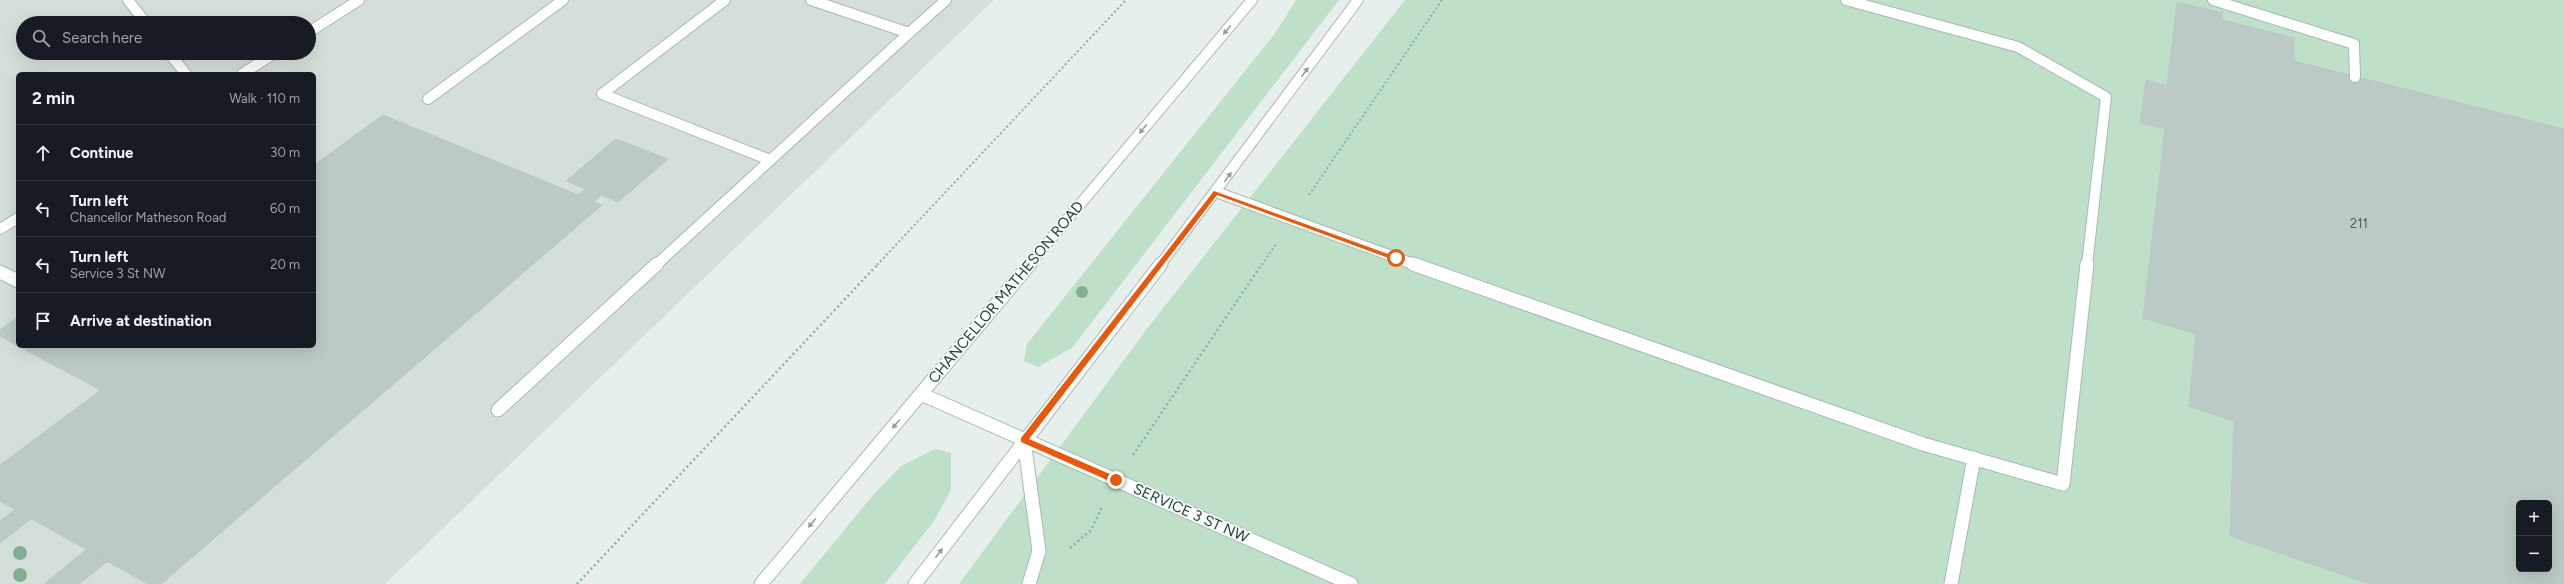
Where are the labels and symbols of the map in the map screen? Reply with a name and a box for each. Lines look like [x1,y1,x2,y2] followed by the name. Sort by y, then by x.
[1223,24,1232,35] one-way arrow
[1301,67,1309,78] one-way arrow
[1139,124,1148,135] one-way arrow
[1224,171,1232,182] one-way arrow
[924,197,1088,387] street label: CHANCELLOR MATHESON ROAD
[2350,216,2368,231] house number: 211
[1387,249,1405,267] route start
[891,418,900,429] one-way arrow
[1107,471,1125,489] route end
[1131,479,1252,547] street label: SERVICE 3 ST NW
[807,518,816,529] one-way arrow
[935,547,943,558] one-way arrow

